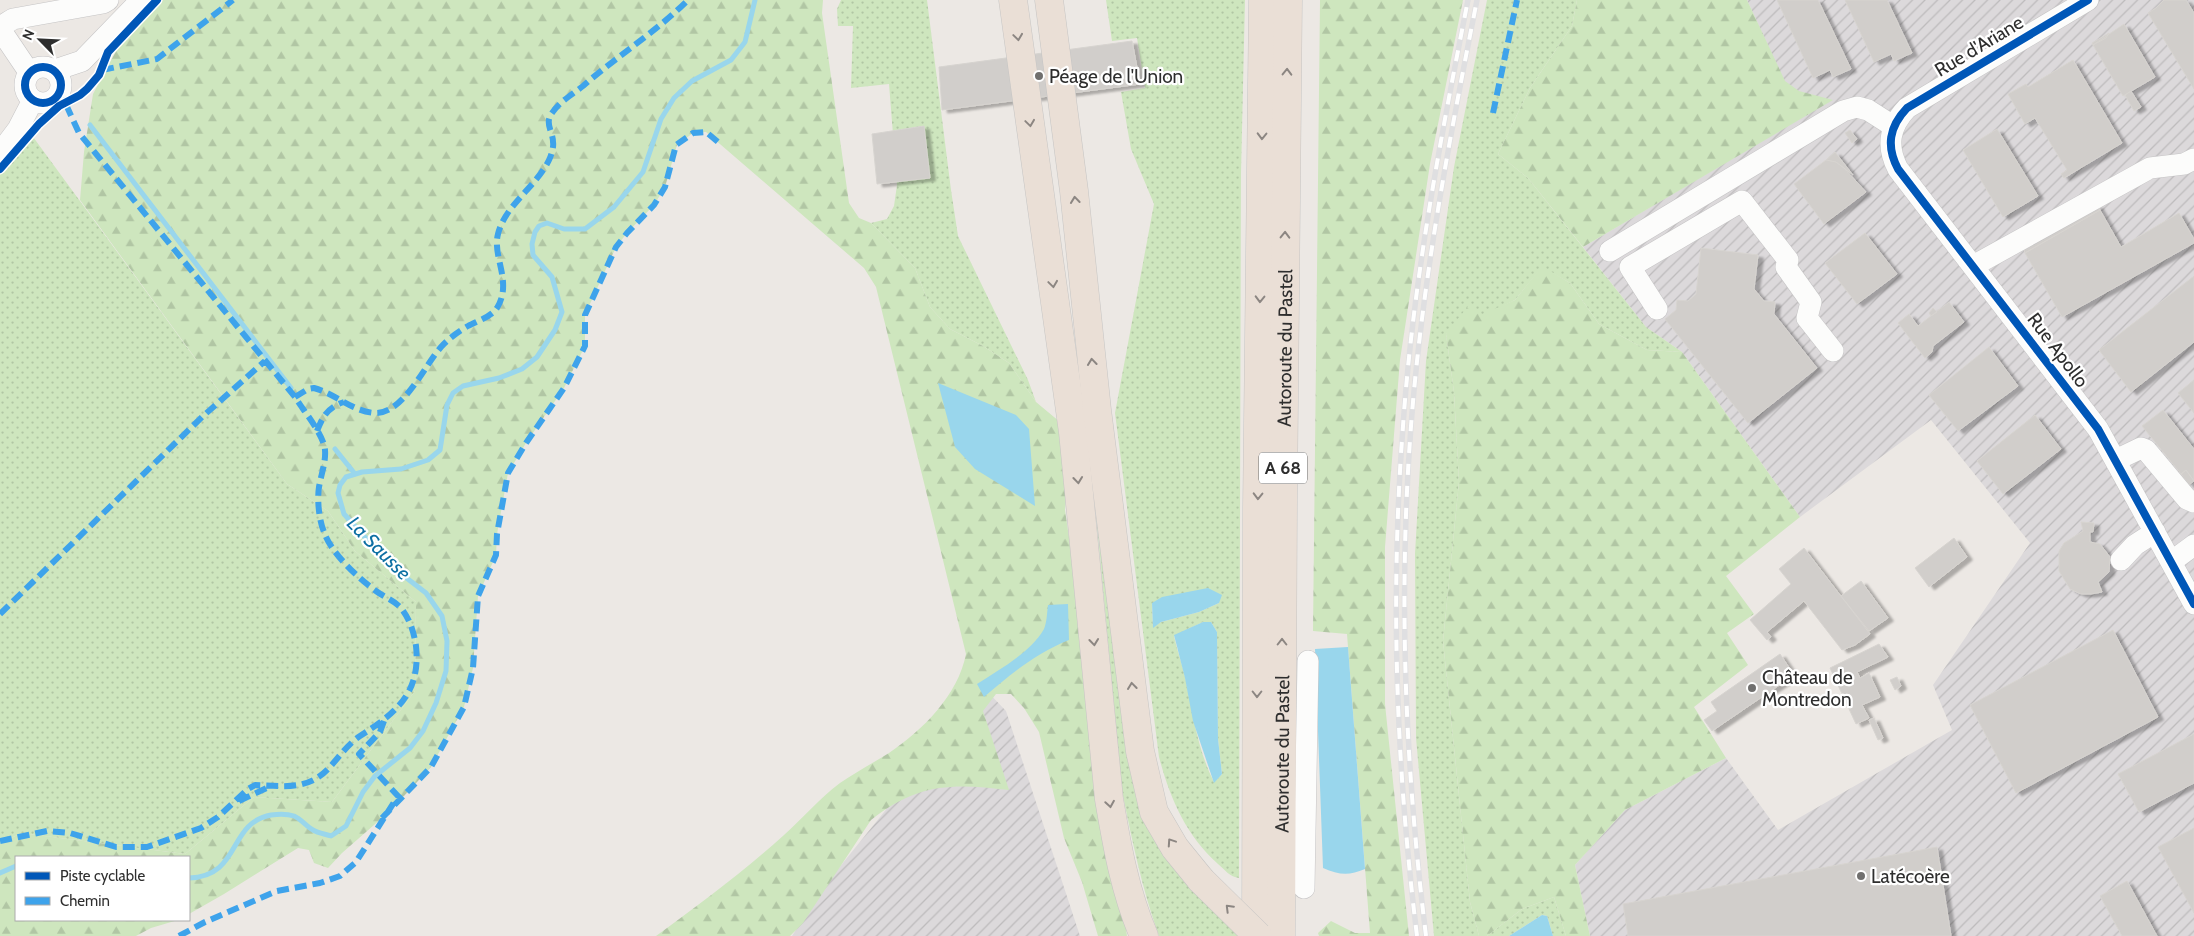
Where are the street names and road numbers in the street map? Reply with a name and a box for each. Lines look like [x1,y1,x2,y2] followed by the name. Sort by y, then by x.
[1930,10,2028,81] street label: Rue d'Ariane
[1272,269,1297,427] street label: Autoroute du Pastel
[2023,308,2093,392] street label: Rue Apollo
[1259,452,1307,483] road number: A 68
[1270,675,1294,833] street label: Autoroute du Pastel

